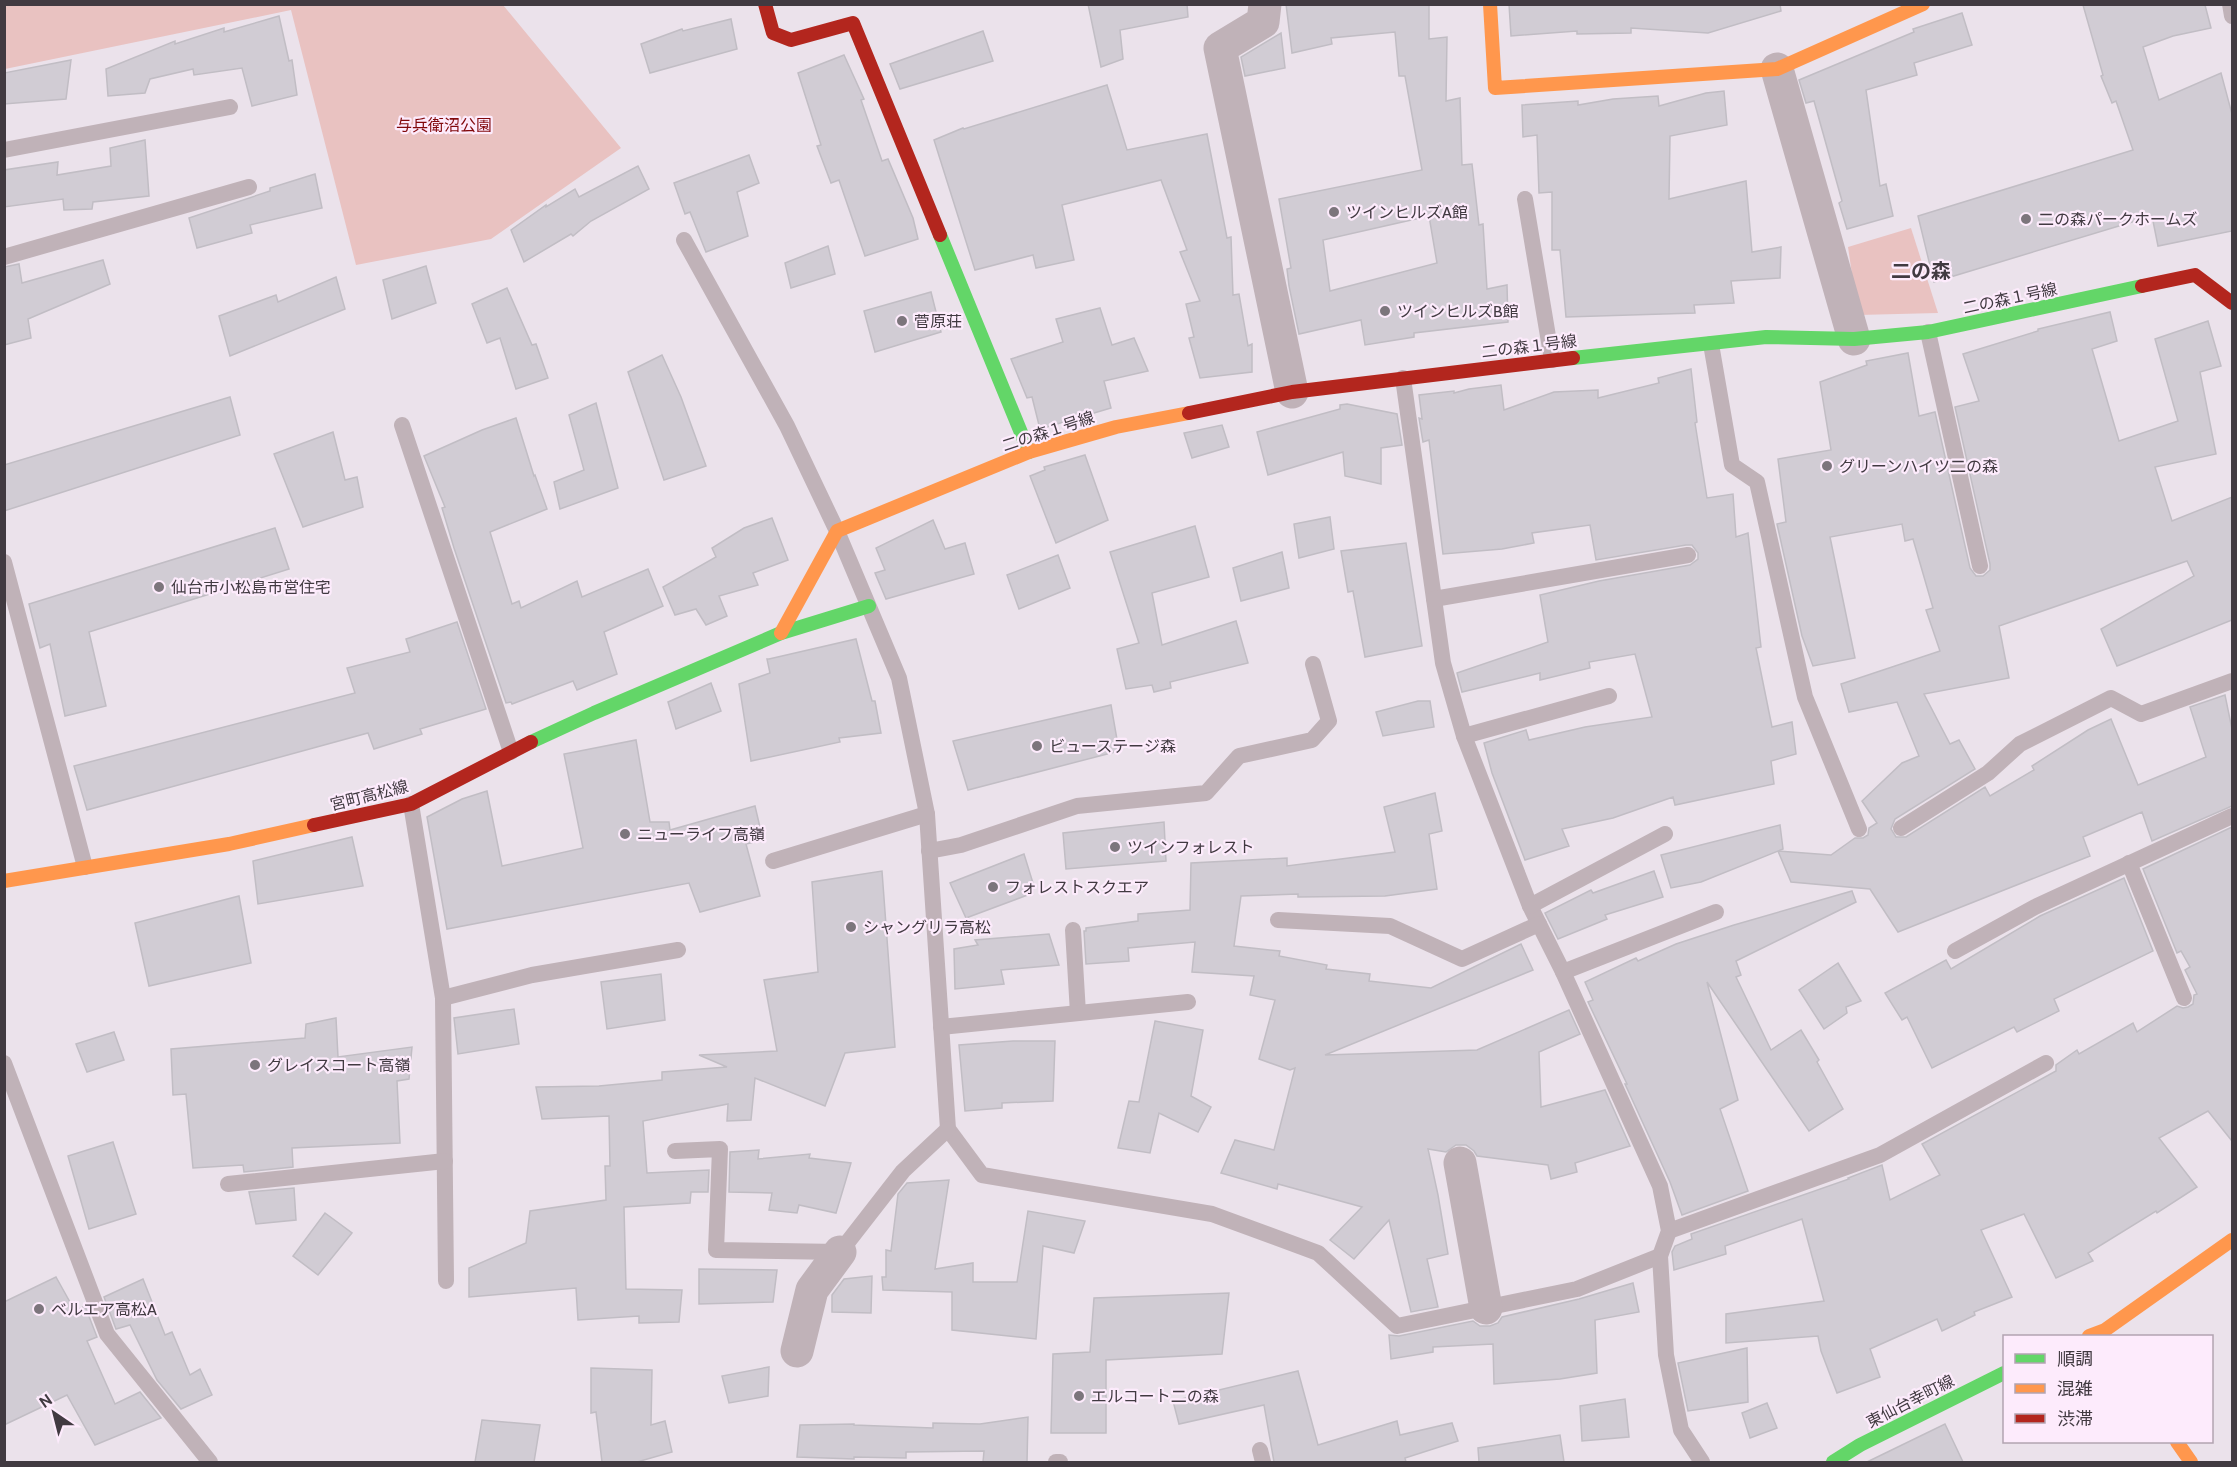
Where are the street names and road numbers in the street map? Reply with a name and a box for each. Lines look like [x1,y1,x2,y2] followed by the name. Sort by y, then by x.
[1961,279,2059,318] street label: 二の森１号線
[1480,331,1578,362] street label: 二の森１号線
[1000,408,1097,455] street label: 二の森１号線
[328,777,410,814] street label: 宮町高松線
[1863,1371,1957,1432] street label: 東仙台幸町線

